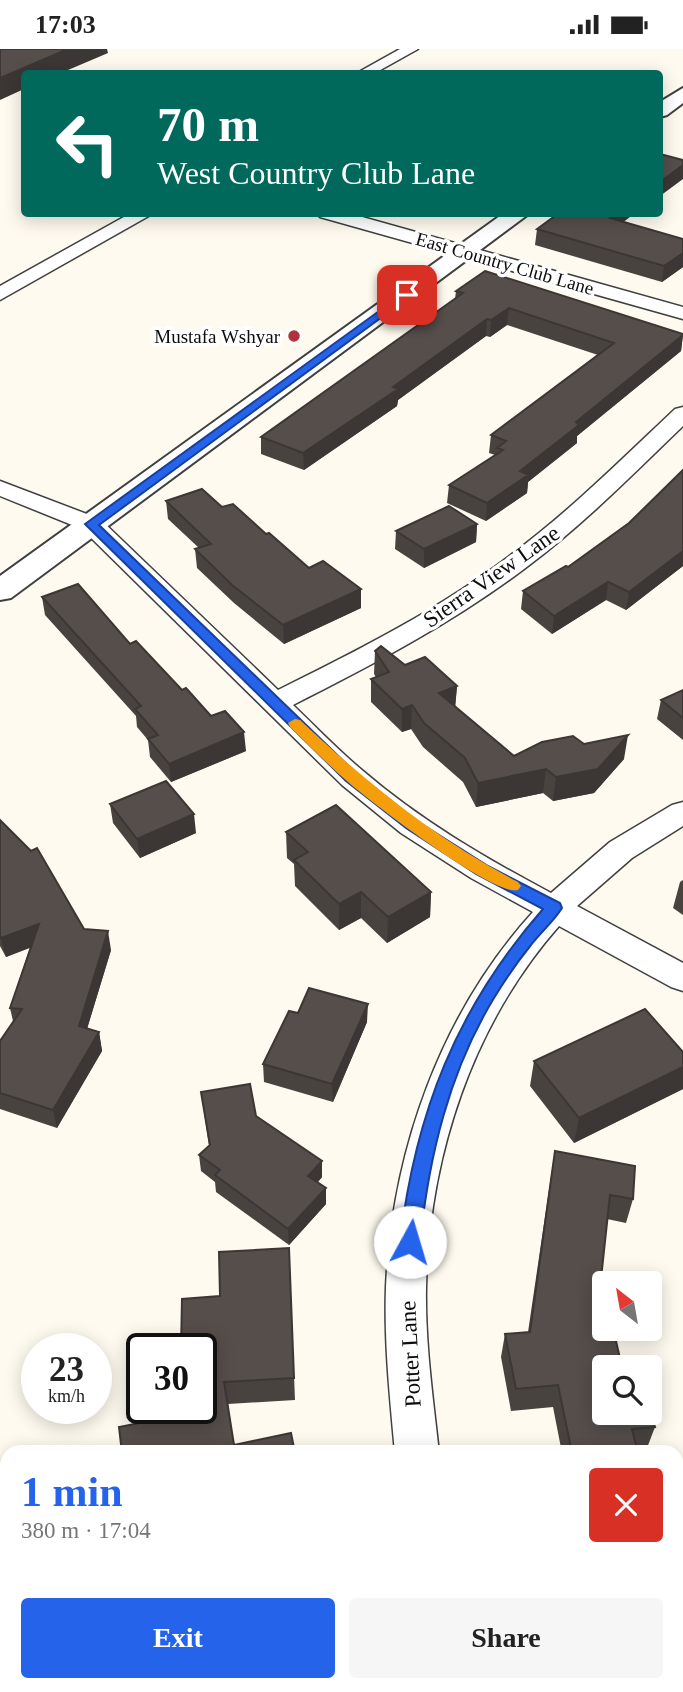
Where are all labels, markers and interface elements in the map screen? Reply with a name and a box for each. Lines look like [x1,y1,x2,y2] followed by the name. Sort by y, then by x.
[35,10,96,39] text: 17:03
[157,97,259,152] text: 70 m
[42,98,133,189] icon: left
[157,155,475,191] text: West Country Club Lane
[413,228,596,299] street label: East Country Club Lane
[377,265,437,325] pin
[388,276,426,314] icon: arrive
[154,326,281,347] place label: Mustafa Wshyar
[286,328,302,344] marker: Mustafa Wshyar
[418,520,564,633] street label: Sierra View Lane
[373,1205,447,1279] position arrow
[592,1271,662,1341] north arrow
[592,1271,662,1425] map controls
[395,1300,426,1408] street label: Potter Lane
[126,1333,217,1424] speed limit sign: 30
[49,1350,84,1389] text: 23
[592,1355,662,1425] button: search
[48,1386,85,1406] text: km/h
[589,1468,663,1542] button: close
[21,1469,123,1515] text: 1 min
[21,1518,151,1543] text: 380 m · 17:04
[21,1598,335,1678] button: Exit
[349,1598,663,1678] button: Share

